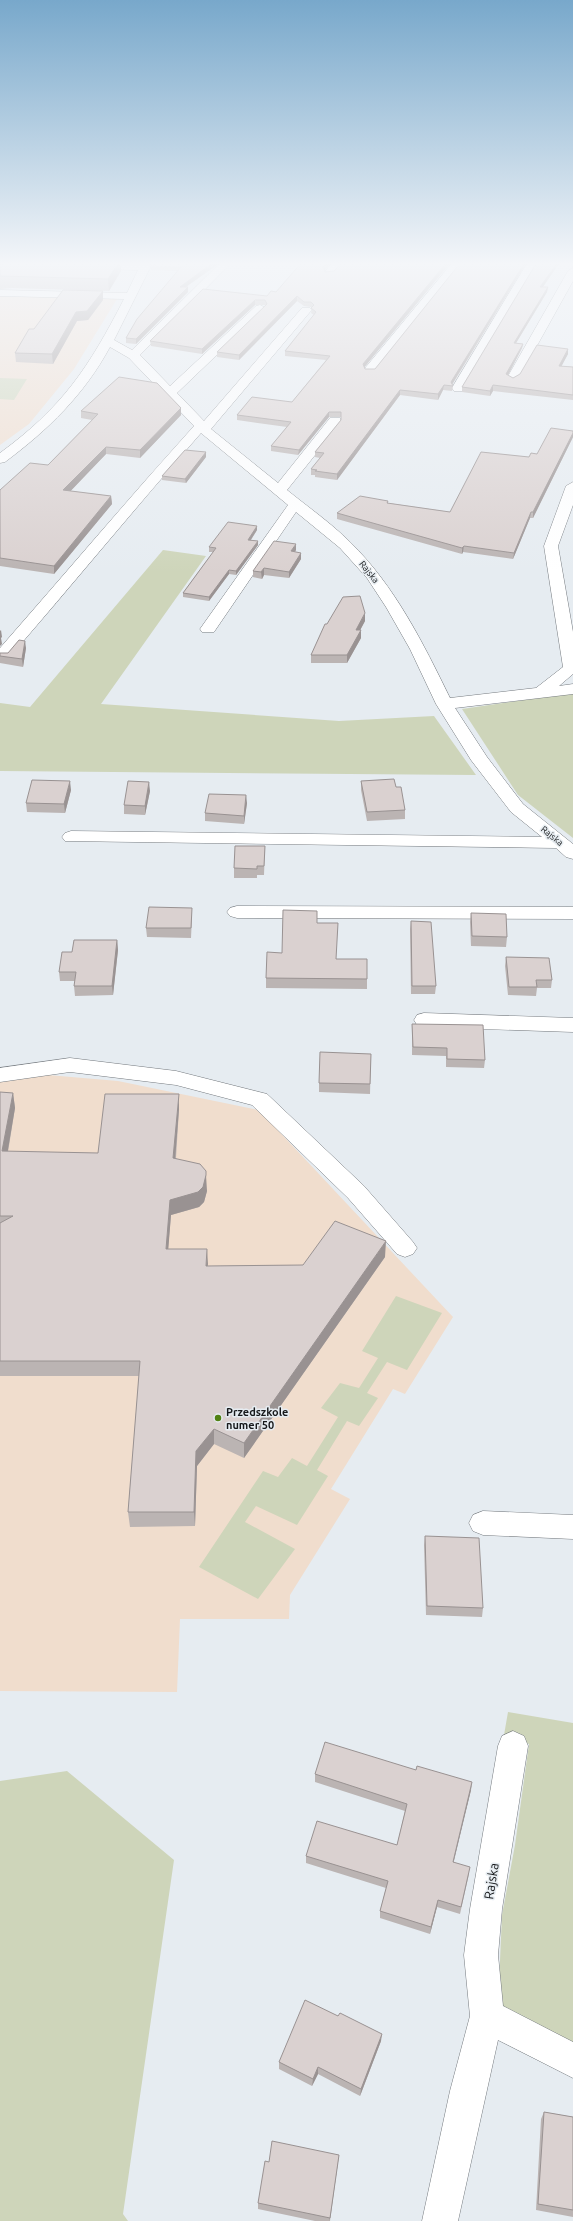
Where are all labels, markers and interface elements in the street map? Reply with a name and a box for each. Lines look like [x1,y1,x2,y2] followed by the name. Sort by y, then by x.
[357,559,381,585] street label: Rajska
[539,824,565,848] street label: Rajska
[226,1406,288,1431] place label: Przedszkole numer 50
[213,1413,223,1423] marker: Przedszkole numer 50
[481,1862,501,1900] street label: Rajska

